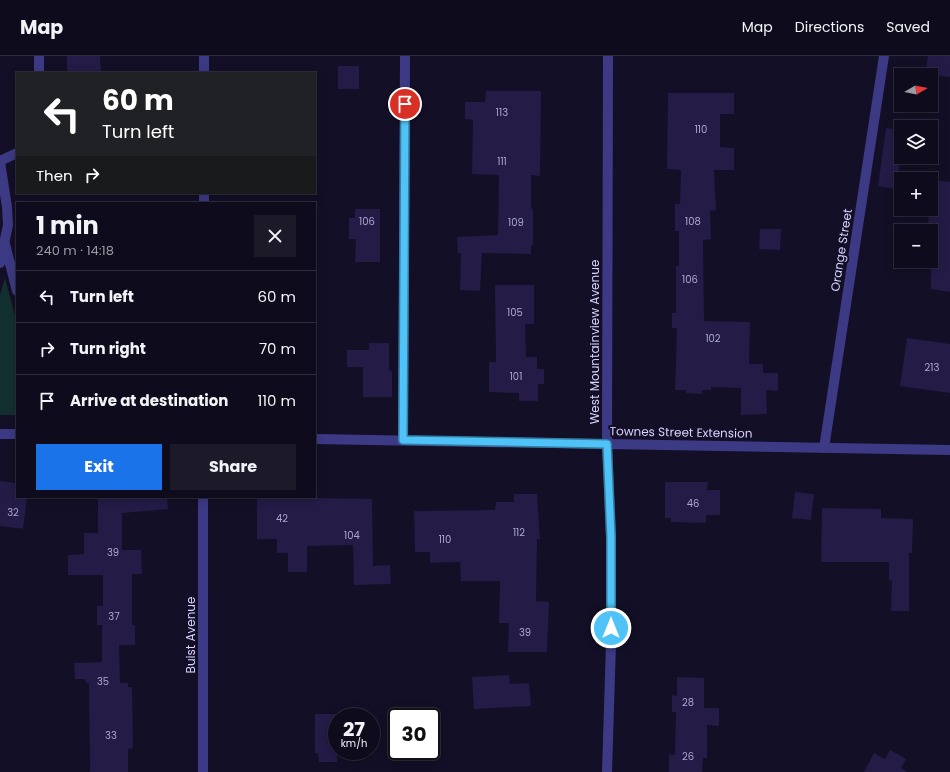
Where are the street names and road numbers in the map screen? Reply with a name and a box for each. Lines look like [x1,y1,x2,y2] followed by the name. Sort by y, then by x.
[826,207,856,293] street label: Orange Street
[586,260,603,424] street label: West Mountainview Avenue
[609,422,753,442] street label: Townes Street Extension
[182,597,199,673] street label: Buist Avenue

